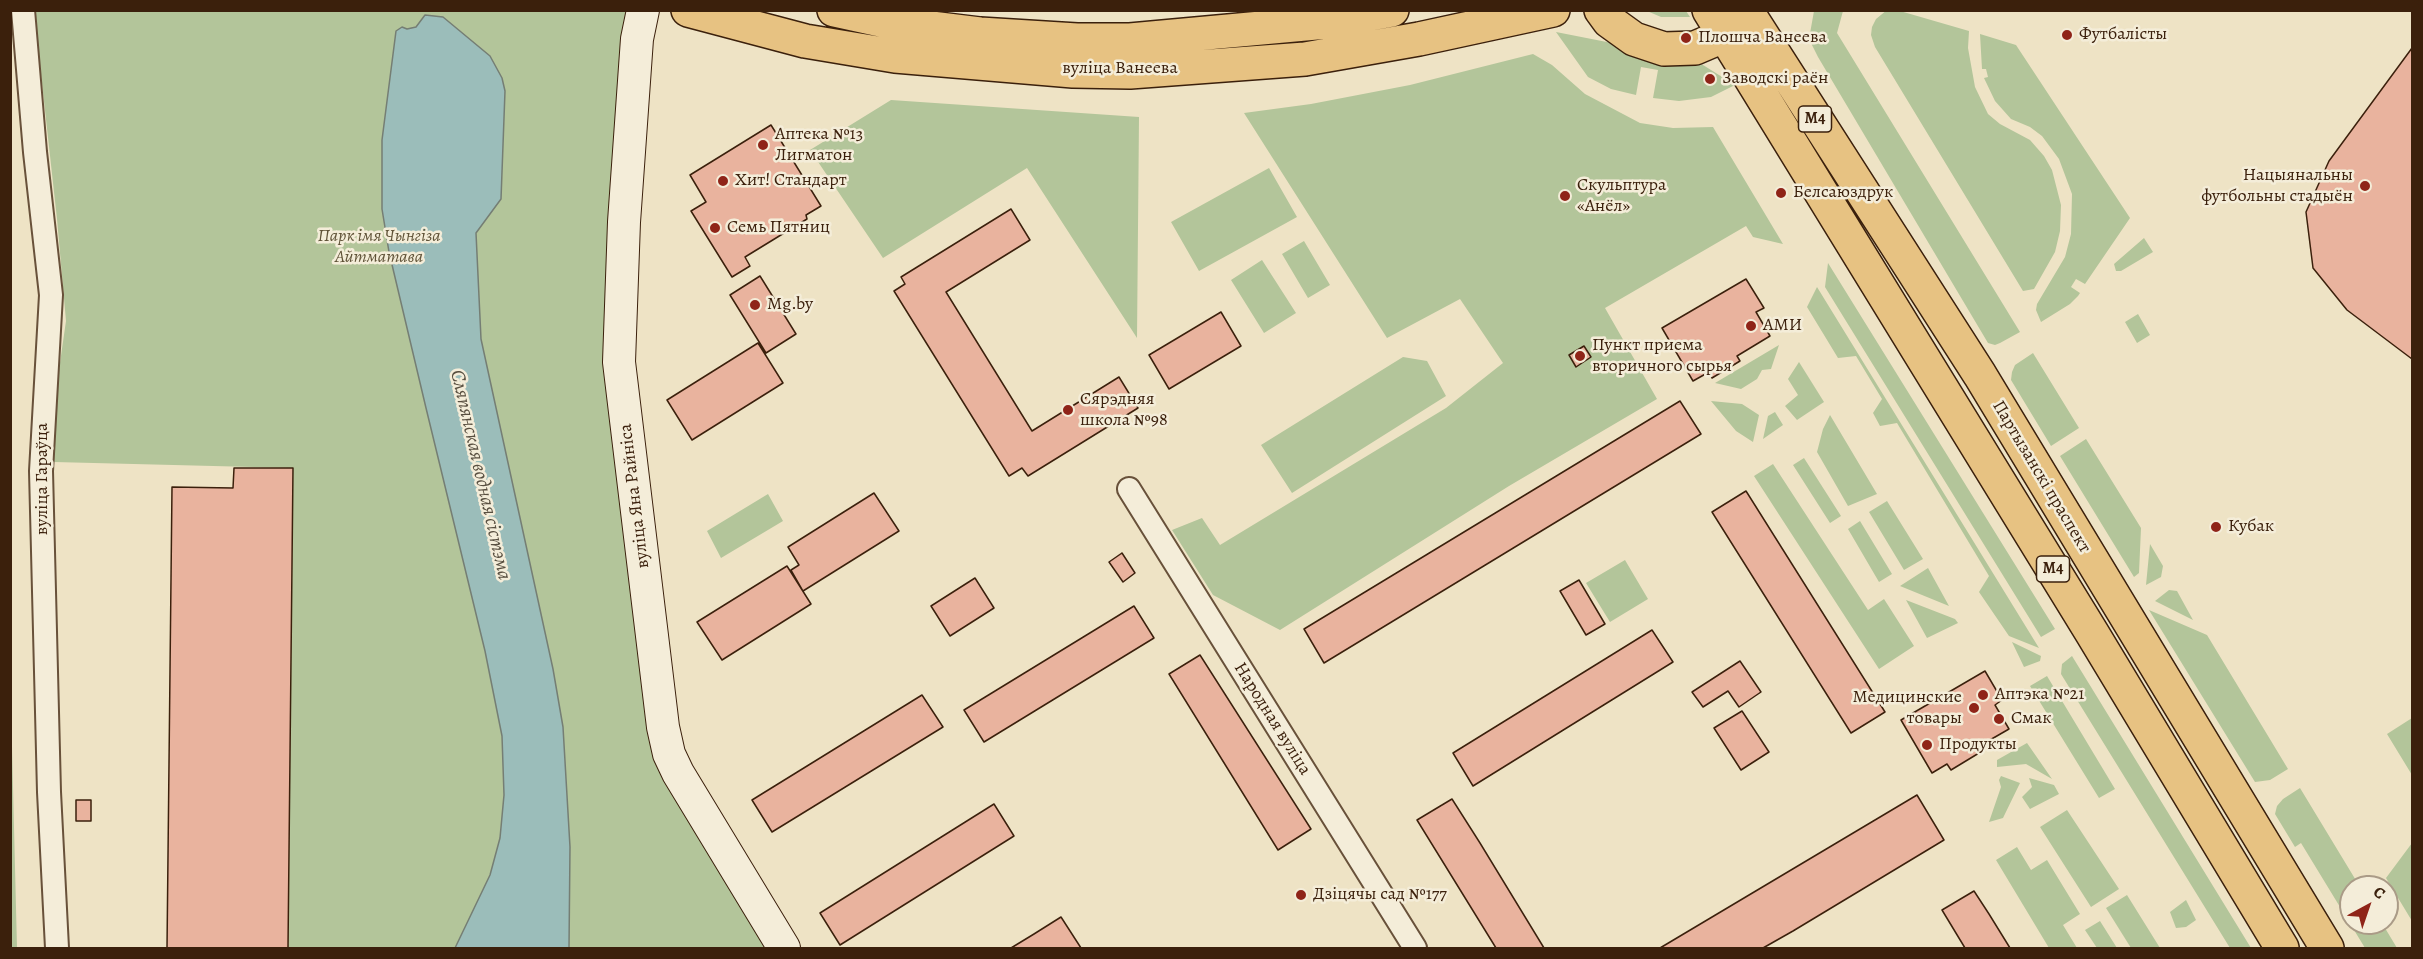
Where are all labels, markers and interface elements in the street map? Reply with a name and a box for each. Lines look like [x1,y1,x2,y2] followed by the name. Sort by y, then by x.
[2079,24,2167,46] place label: Футбалісты
[1698,27,1827,49] place label: Плошча Ванеева
[2060,28,2074,42] marker: Футбалісты
[1679,31,1693,45] marker: Плошча Ванеева
[1062,58,1178,80] street label: вуліца Ванеева
[1722,68,1829,90] place label: Заводскі раён
[1703,72,1717,86] marker: Заводскі раён
[1798,106,1832,132] road number: М4
[775,124,863,166] place label: Аптека №13 Лигматон
[756,138,770,152] marker: Аптека №13 Лигматон
[2201,165,2353,207] place label: Нацыянальны футбольны стадыён
[735,170,847,192] place label: Хит! Стандарт
[716,174,730,188] marker: Хит! Стандарт
[1577,175,1666,218] place label: Скульптура «Анёл»
[2358,179,2372,193] marker: Нацыянальны футбольны стадыён
[1793,182,1893,204] place label: Белсаюздрук
[1774,186,1788,200] marker: Белсаюздрук
[1558,189,1572,203] marker: Скульптура «Анёл»
[727,217,830,239] place label: Семь Пятниц
[708,221,722,235] marker: Семь Пятниц
[317,226,441,268] park label: Парк імя Чынгіза Айтматава
[767,294,813,316] place label: Mg.by
[748,298,762,312] marker: Mg.by
[1763,315,1802,337] place label: АМИ
[1744,319,1758,333] marker: АМИ
[1592,335,1732,378] place label: Пункт приема вторичного сырья
[1573,349,1587,363] marker: Пункт приема вторичного сырья
[444,368,516,582] water label: Сляпянская водная сістэма
[1080,389,1168,432] place label: Сярэдняя школа №98
[1987,397,2095,557] street label: Партызанскі праспект
[1061,403,1075,417] marker: Сярэдняя школа №98
[615,422,655,570] street label: вуліца Яна Райніса
[32,423,54,535] street label: вуліца Гараўца
[2228,516,2274,538] place label: Кубак
[2209,520,2223,534] marker: Кубак
[2036,556,2070,582] road number: М4
[1229,659,1315,779] street label: Народная вуліца
[1995,684,2084,706] place label: Аптэка №21
[1853,687,1962,730] place label: Медицинские товары
[1976,688,1990,702] marker: Аптэка №21
[1967,701,1981,715] marker: Медицинские товары
[2011,708,2052,730] place label: Смак
[1992,712,2006,726] marker: Смак
[1939,734,2017,756] place label: Продукты
[1920,738,1934,752] marker: Продукты
[2339,875,2399,935] north arrow
[2368,881,2390,904] text: С
[1313,884,1447,906] place label: Дзіцячы сад №177
[1294,888,1308,902] marker: Дзіцячы сад №177

